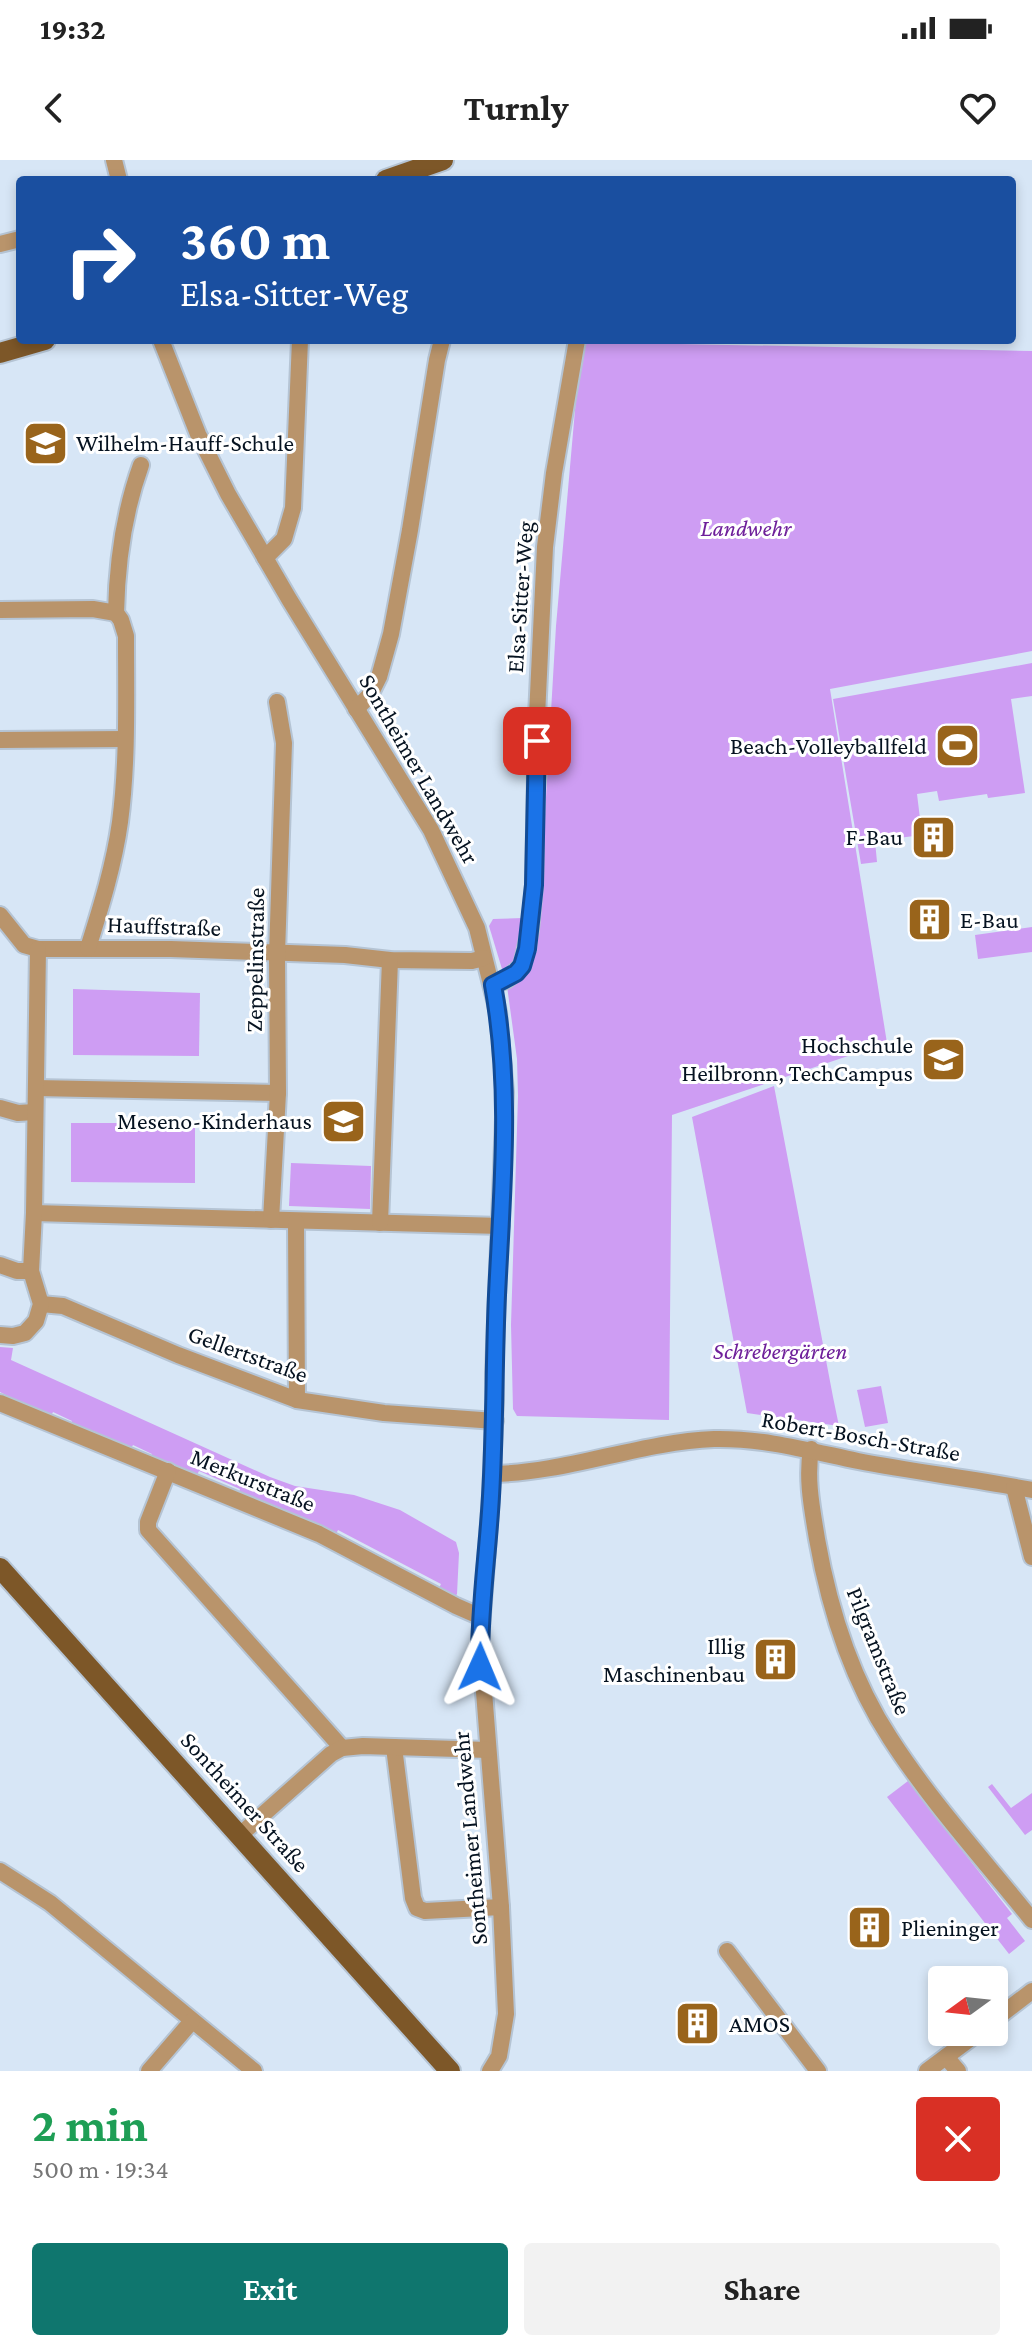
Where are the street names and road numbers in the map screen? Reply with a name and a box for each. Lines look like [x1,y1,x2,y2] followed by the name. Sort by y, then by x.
[501,520,538,674] street label: Elsa-Sitter-Weg
[354,669,485,869] street label: Sontheimer Landwehr
[240,887,269,1033] street label: Zeppelinstraße
[107,910,222,941] street label: Hauffstraße
[185,1319,312,1388] street label: Gellertstraße
[760,1405,962,1466] street label: Robert-Bosch-Straße
[187,1442,319,1517] street label: Merkurstraße
[842,1583,917,1719] street label: Pilgramstraße
[176,1726,315,1877] street label: Sontheimer Straße
[447,1730,492,1946] street label: Sontheimer Landwehr

